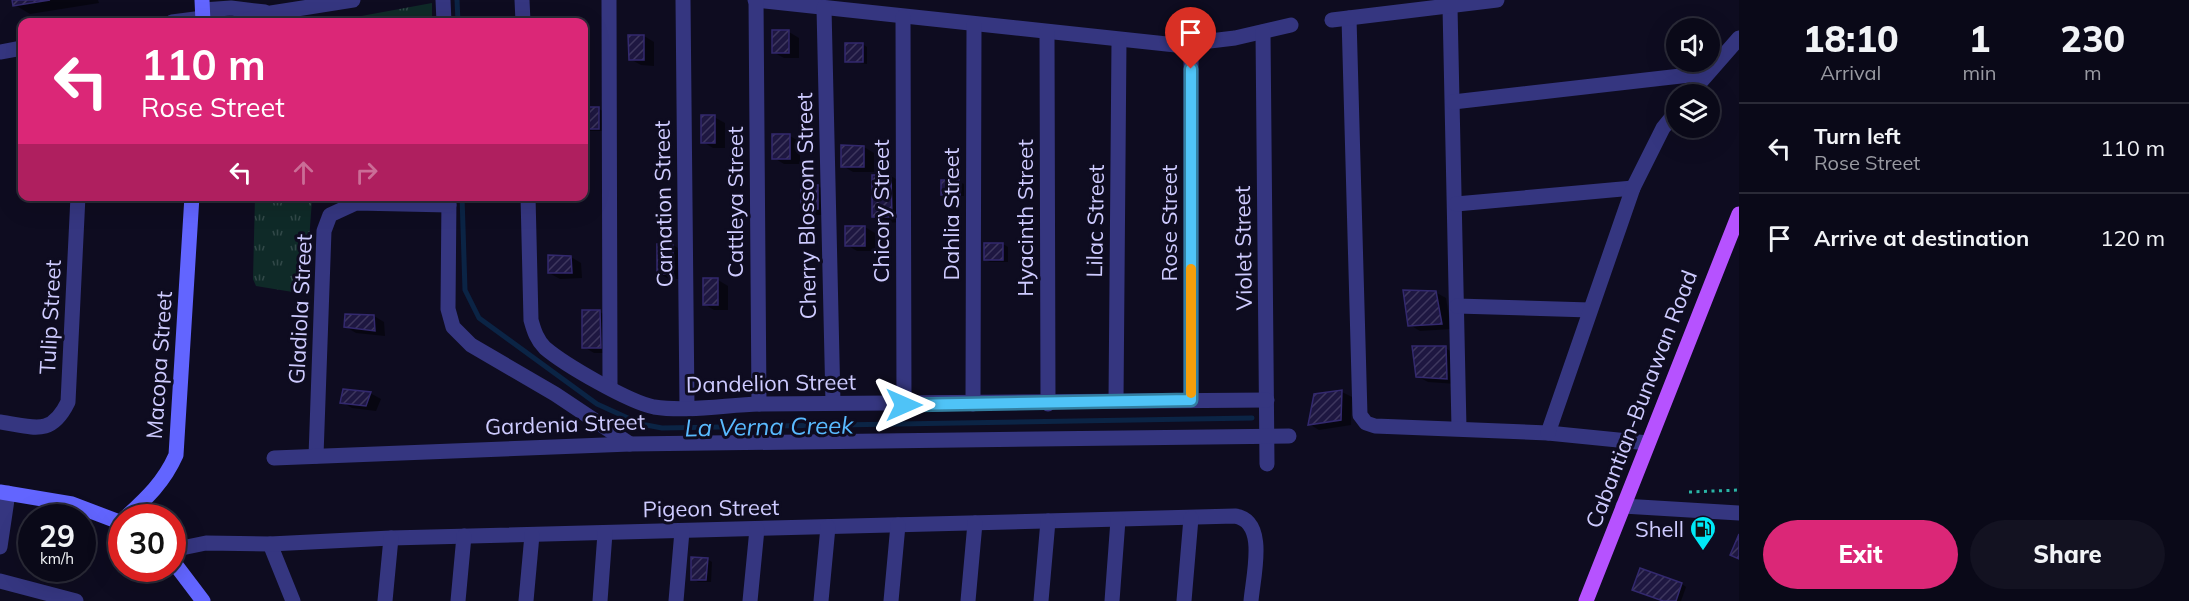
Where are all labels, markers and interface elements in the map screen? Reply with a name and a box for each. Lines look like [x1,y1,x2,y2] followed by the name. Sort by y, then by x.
[1165,7,1216,69] pin
[1174,16,1207,49] icon: arrive
[1803,16,1899,61] text: 18:10
[1969,16,1990,61] text: 1
[2060,16,2125,61] text: 230
[1666,18,1720,138] map controls
[1666,18,1720,72] button: sound
[141,38,266,91] text: 110 m
[42,42,120,120] icon: left
[1820,60,1881,85] text: Arrival
[1962,60,1997,85] text: min
[2084,60,2102,85] text: m
[1666,84,1720,138] button: layers
[141,90,285,124] text: Rose Street
[790,92,822,320] street label: Cherry Blossom Street
[648,120,678,288] street label: Carnation Street
[1814,122,1901,150] text: Turn left
[721,126,749,278] street label: Cattleya Street
[1763,132,1796,165] icon: left
[2100,134,2165,162] text: 110 m
[867,139,895,283] street label: Chicory Street
[1011,139,1039,297] street label: Hyacinth Street
[937,147,965,280] street label: Dahlia Street
[1814,150,1920,175] text: Rose Street
[224,156,257,189] icon: left
[287,156,320,189] icon: ahead
[350,156,383,189] icon: right
[1080,164,1110,278] street label: Lilac Street
[1155,164,1183,282] street label: Rose Street
[1228,185,1258,311] street label: Violet Street
[1763,222,1796,255] icon: arrive
[1814,224,2029,252] text: Arrive at destination
[2100,224,2165,252] text: 120 m
[282,233,318,385] street label: Gladiola Street
[33,259,67,375] street label: Tulip Street
[1579,266,1703,532] street label: Cabantian-Bunawan Road
[140,290,178,440] street label: Macopa Street
[686,368,857,398] street label: Dandelion Street
[872,373,936,437] position arrow
[484,407,646,441] street label: Gardenia Street
[684,410,854,442] water label: La Verna Creek
[642,493,780,523] street label: Pigeon Street
[108,504,186,582] speed limit sign: 30
[1688,514,1718,552] fuel station icon: Shell
[1635,515,1684,543] place label: Shell
[39,517,75,555] text: 29
[1763,520,1958,589] button: Exit
[1970,520,2165,589] button: Share
[40,549,74,568] text: km/h

